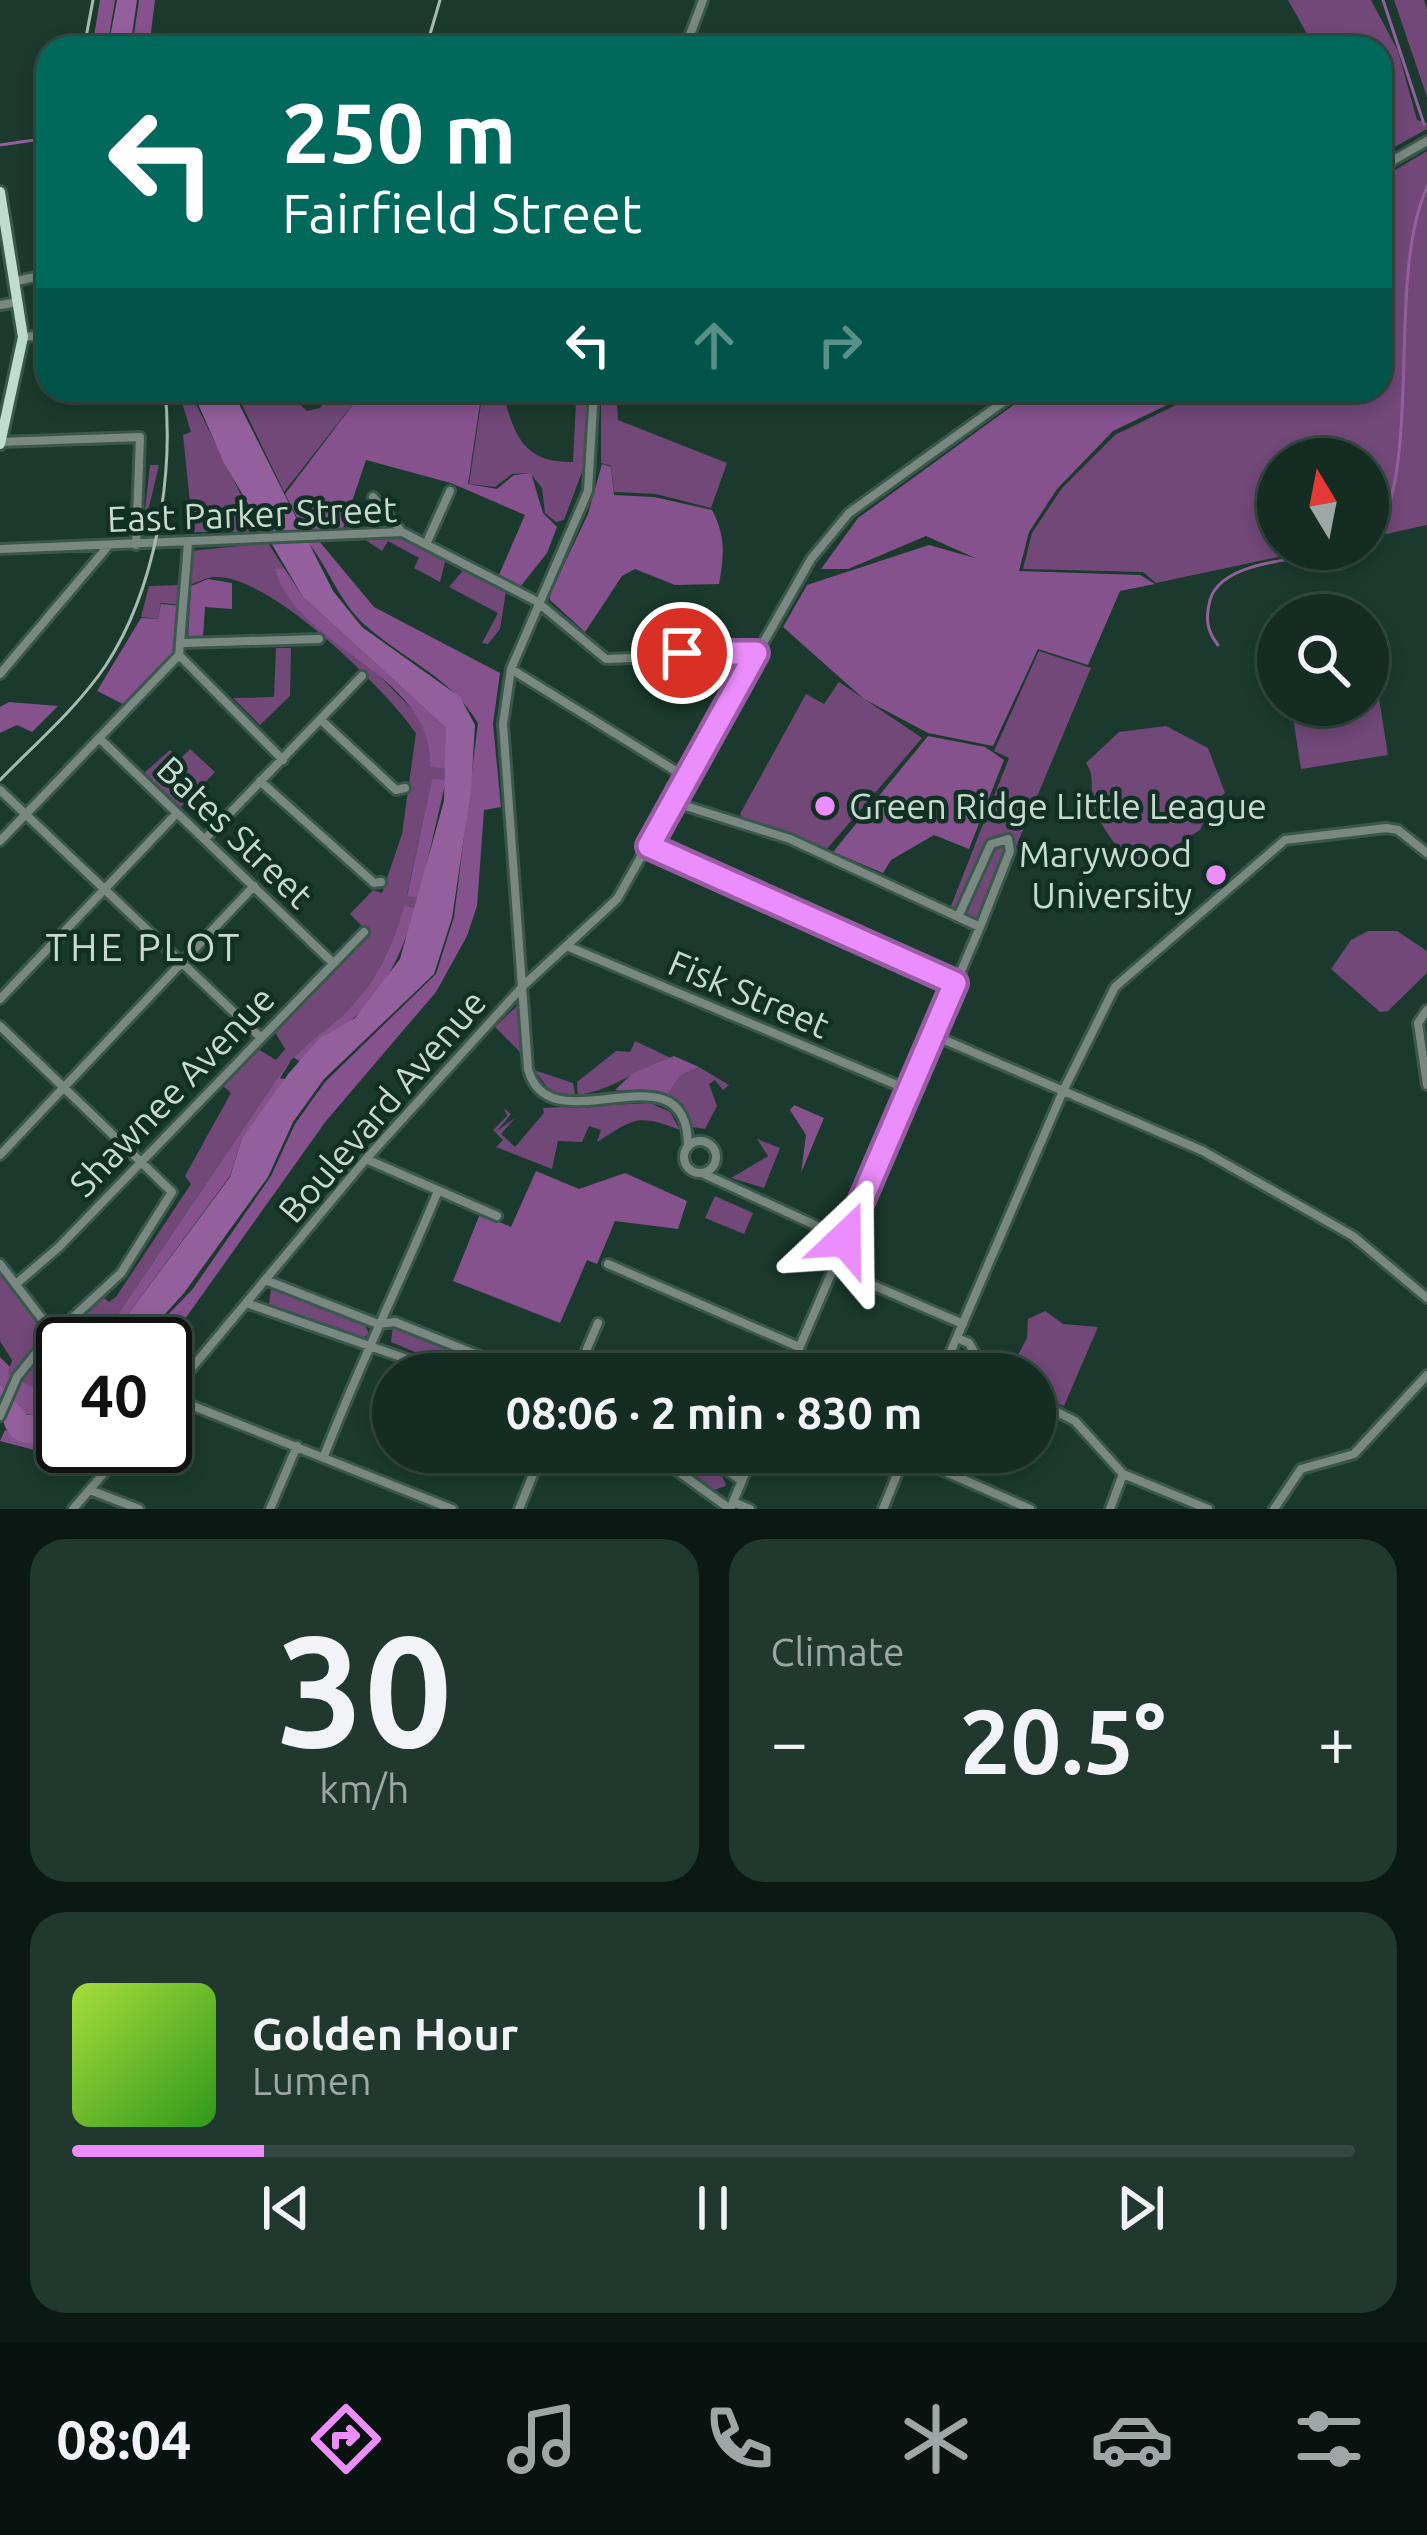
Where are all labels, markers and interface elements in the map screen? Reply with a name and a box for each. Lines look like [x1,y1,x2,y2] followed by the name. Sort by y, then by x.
[84,84,240,240] icon: left
[282,85,516,179] text: 250 m
[282,183,642,243] text: Fairfield Street
[555,312,621,378] icon: left
[681,312,747,378] icon: ahead
[807,312,873,378] icon: right
[1257,438,1389,570] north arrow
[1257,438,1389,726] map controls
[106,488,398,539] street label: East Parker Street
[1257,594,1389,726] button: search
[631,602,733,704] pin
[649,620,715,686] icon: arrive
[149,748,321,916] street label: Bates Street
[849,785,1267,826] place label: Green Ridge Little League
[812,793,838,819] marker: Green Ridge Little League
[1019,833,1192,915] place label: Marywood University
[1203,862,1229,888] marker: Marywood University
[46,925,242,968] district label: THE PLOT
[663,941,836,1046] street label: Fisk Street
[61,977,282,1204] street label: Shawnee Avenue
[270,981,494,1230] street label: Boulevard Avenue
[782,1176,908,1302] position arrow
[36,1317,192,1473] speed limit sign: 40
[506,1387,922,1438] text: 08:06 · 2 min · 830 m
[276,1602,452,1776] text: 30
[771,1630,905,1673] text: Climate
[960,1690,1166,1791] text: 20.5°
[771,1704,808,1778] text: −
[1318,1704,1355,1778] text: +
[319,1767,409,1810] text: km/h
[252,2008,518,2059] text: Golden Hour
[252,2059,372,2102] text: Lumen
[253,2175,319,2241] icon: previous
[680,2175,746,2241] icon: pause
[1108,2175,1174,2241] icon: next
[304,2397,388,2481] icon: directions
[500,2397,584,2481] icon: music
[697,2397,781,2481] icon: phone
[894,2397,978,2481] icon: climate
[1090,2397,1174,2481] icon: car
[1287,2397,1371,2481] icon: filters
[56,2409,191,2469] text: 08:04

